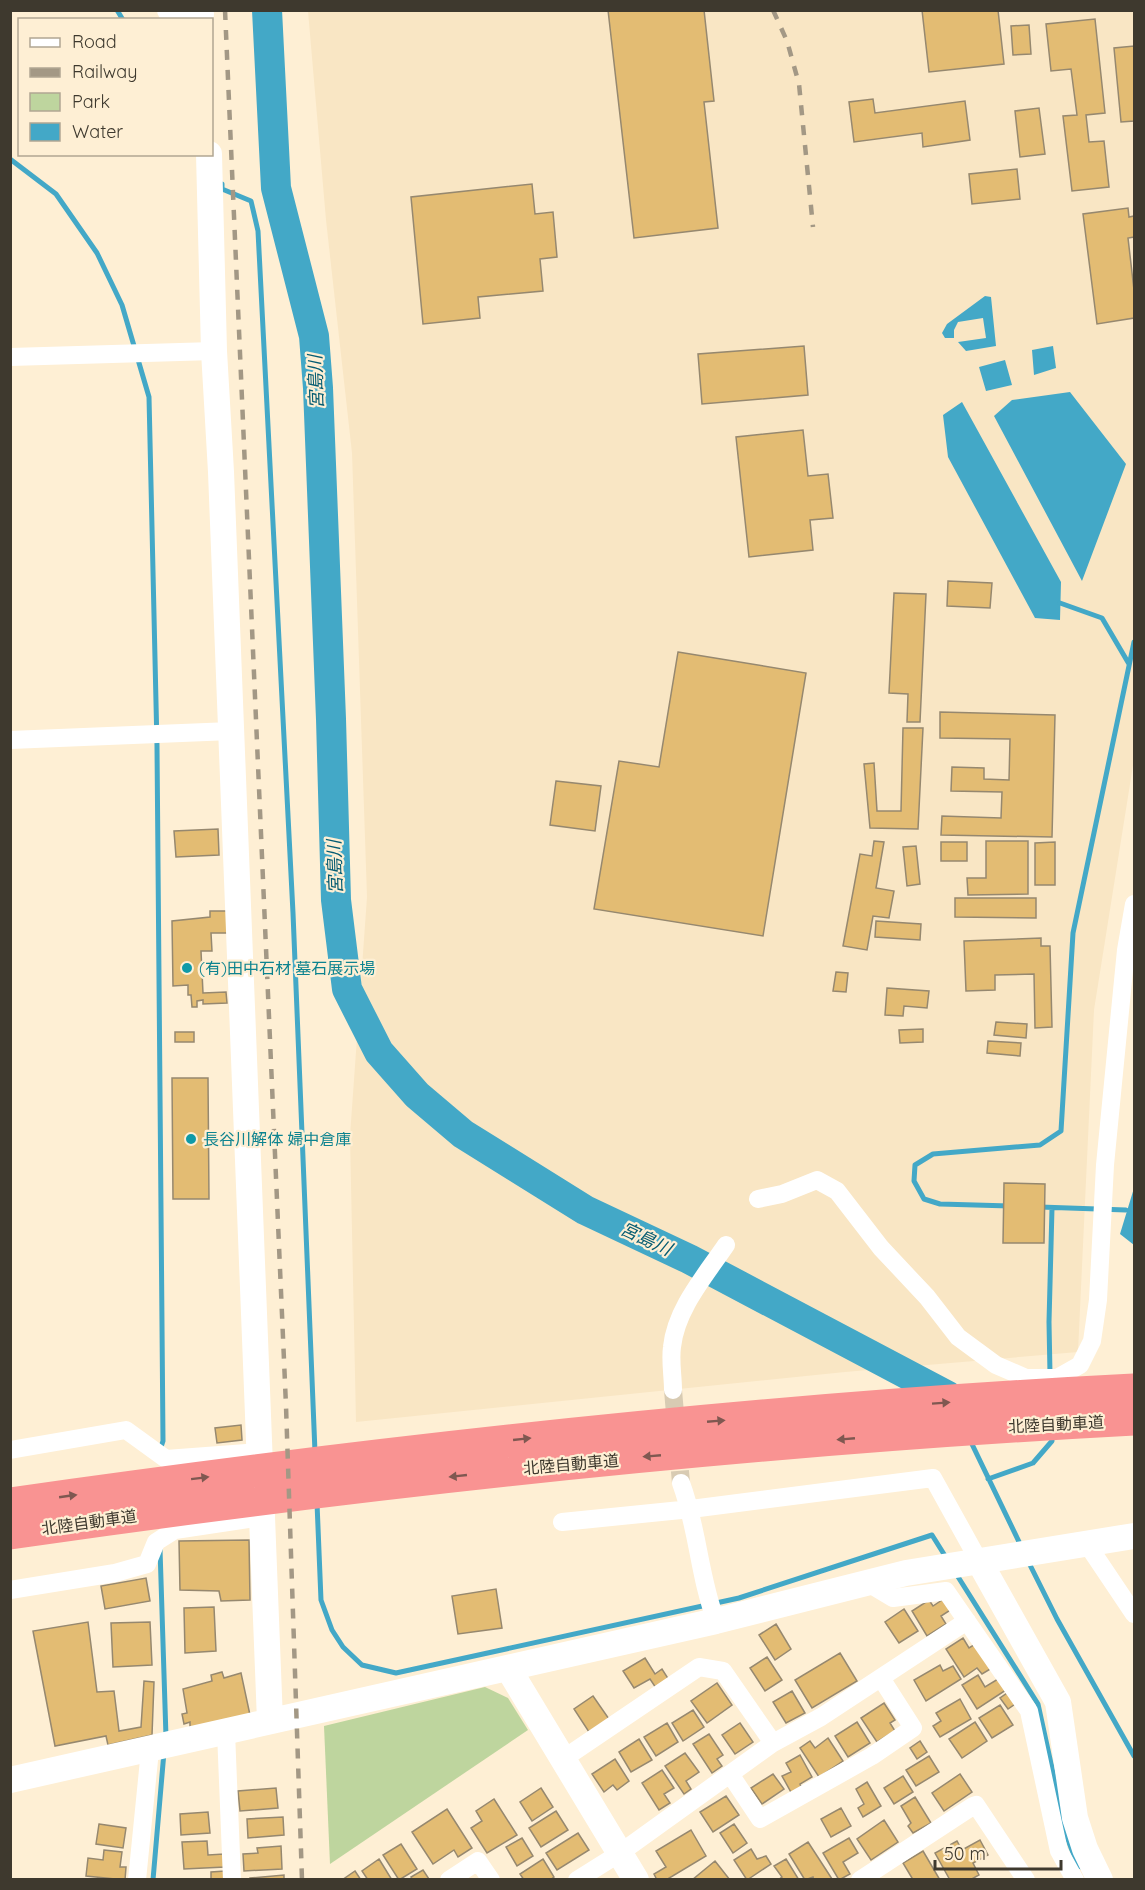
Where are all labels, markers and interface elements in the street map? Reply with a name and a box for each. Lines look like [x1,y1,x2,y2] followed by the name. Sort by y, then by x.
[18,18,213,156] legend
[72,30,117,53] text: Road
[72,60,138,83] text: Railway
[72,90,110,113] text: Park
[72,120,123,143] text: Water
[303,353,328,409] water label: 宮島川
[322,838,347,894] water label: 宮島川
[199,958,375,978] place label: (有)田中石材 墓石展示場
[180,961,194,975] marker: (有)田中石材 墓石展示場
[203,1129,351,1149] place label: 長谷川解体 婦中倉庫
[184,1132,198,1146] marker: 長谷川解体 婦中倉庫
[617,1217,677,1261] water label: 宮島川
[932,1398,951,1407] one-way arrow
[1008,1412,1104,1436] street label: 北陸自動車道
[707,1416,726,1426] one-way arrow
[512,1434,531,1444] one-way arrow
[837,1434,856,1444] one-way arrow
[522,1450,620,1478] street label: 北陸自動車道
[643,1451,662,1461] one-way arrow
[449,1471,468,1481] one-way arrow
[190,1473,209,1483] one-way arrow
[59,1491,78,1500] one-way arrow
[40,1505,138,1539] street label: 北陸自動車道
[935,1833,1061,1871] scale bar
[944,1842,986,1865] text: 50 m

